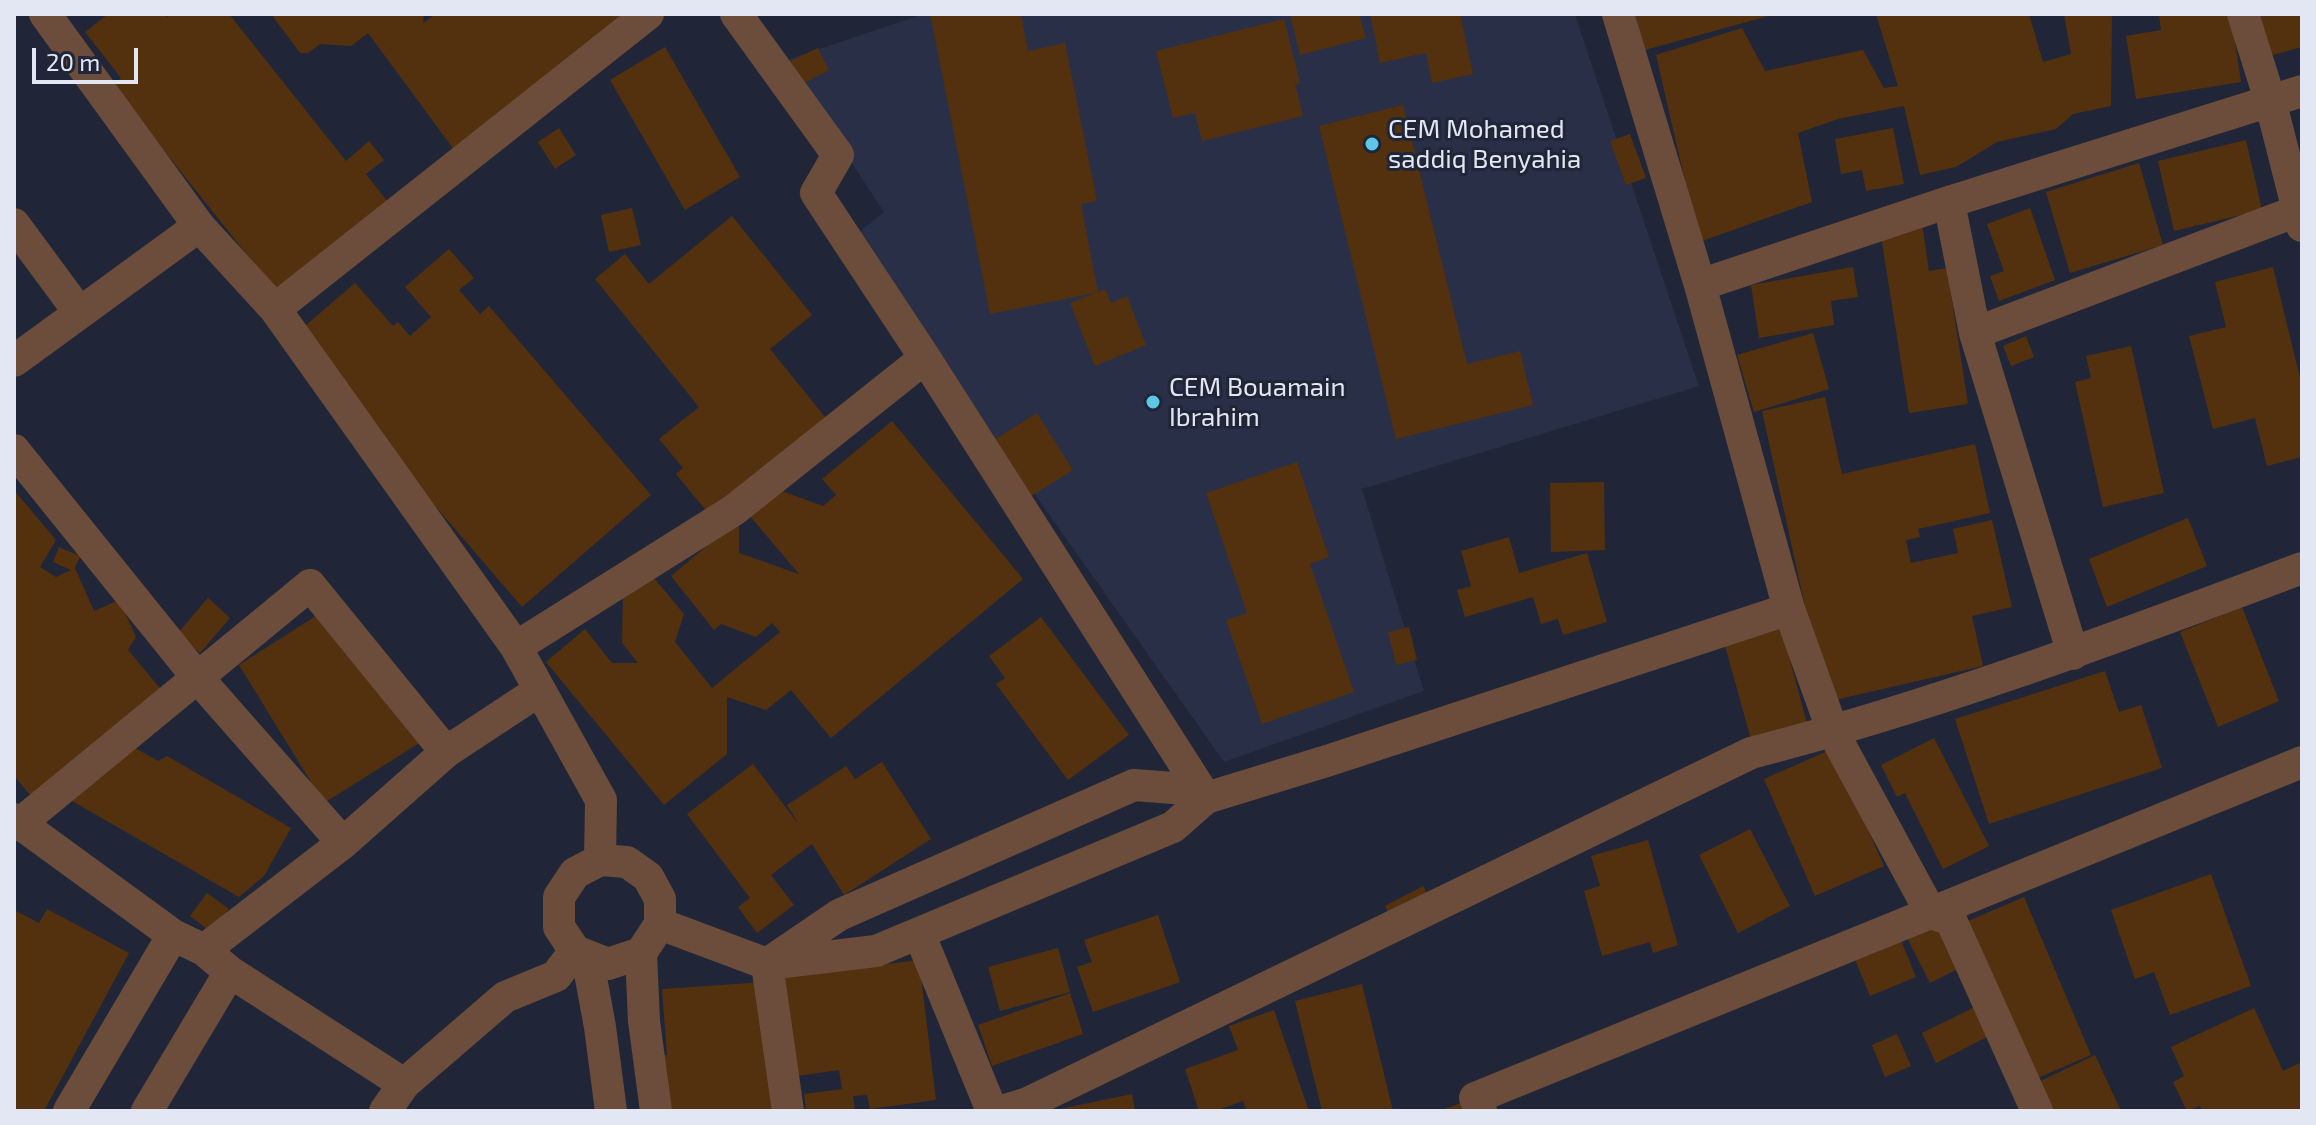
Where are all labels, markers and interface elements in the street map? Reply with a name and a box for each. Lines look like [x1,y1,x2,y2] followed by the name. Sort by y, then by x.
[36,32,142,82] scale bar
[46,47,100,76] text: 20 m
[1388,113,1581,174] place label: CEM Mohamed saddiq Benyahia
[1363,135,1381,153] marker: CEM Mohamed saddiq Benyahia
[1169,371,1346,432] place label: CEM Bouamain Ibrahim
[1144,393,1162,411] marker: CEM Bouamain Ibrahim

